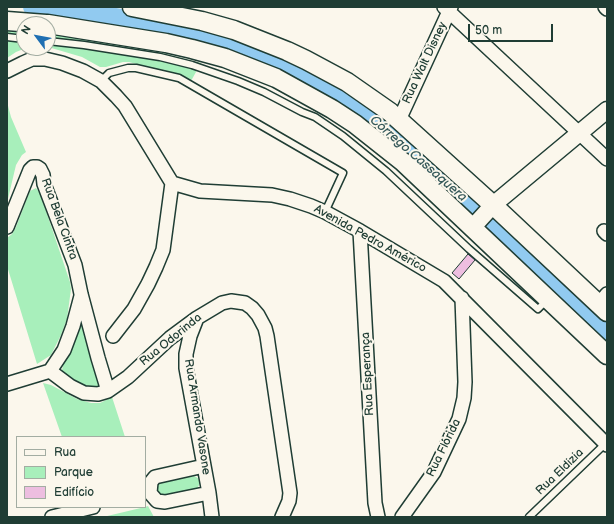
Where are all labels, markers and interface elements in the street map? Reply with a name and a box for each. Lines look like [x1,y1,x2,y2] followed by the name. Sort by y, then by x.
[16,16,56,56] north arrow
[470,16,555,42] scale bar
[400,20,450,106] street label: Rua Walt Disney
[19,23,34,37] text: N
[475,23,502,38] text: 50 m
[366,113,470,205] water label: Córrego Cassaquera
[38,176,80,262] street label: Rua Bela Cintra
[311,202,429,276] street label: Avenida Pedro Américo
[137,311,205,369] street label: Rua Odorinda
[359,332,377,416] street label: Rua Esperança
[181,358,213,476] street label: Rua Armando Vasone
[424,417,464,479] street label: Rua Flórida
[16,436,146,508] legend
[54,445,76,460] text: Rua
[533,446,587,498] street label: Rua Eldizia
[54,465,93,480] text: Parque
[54,485,94,500] text: Edifício

